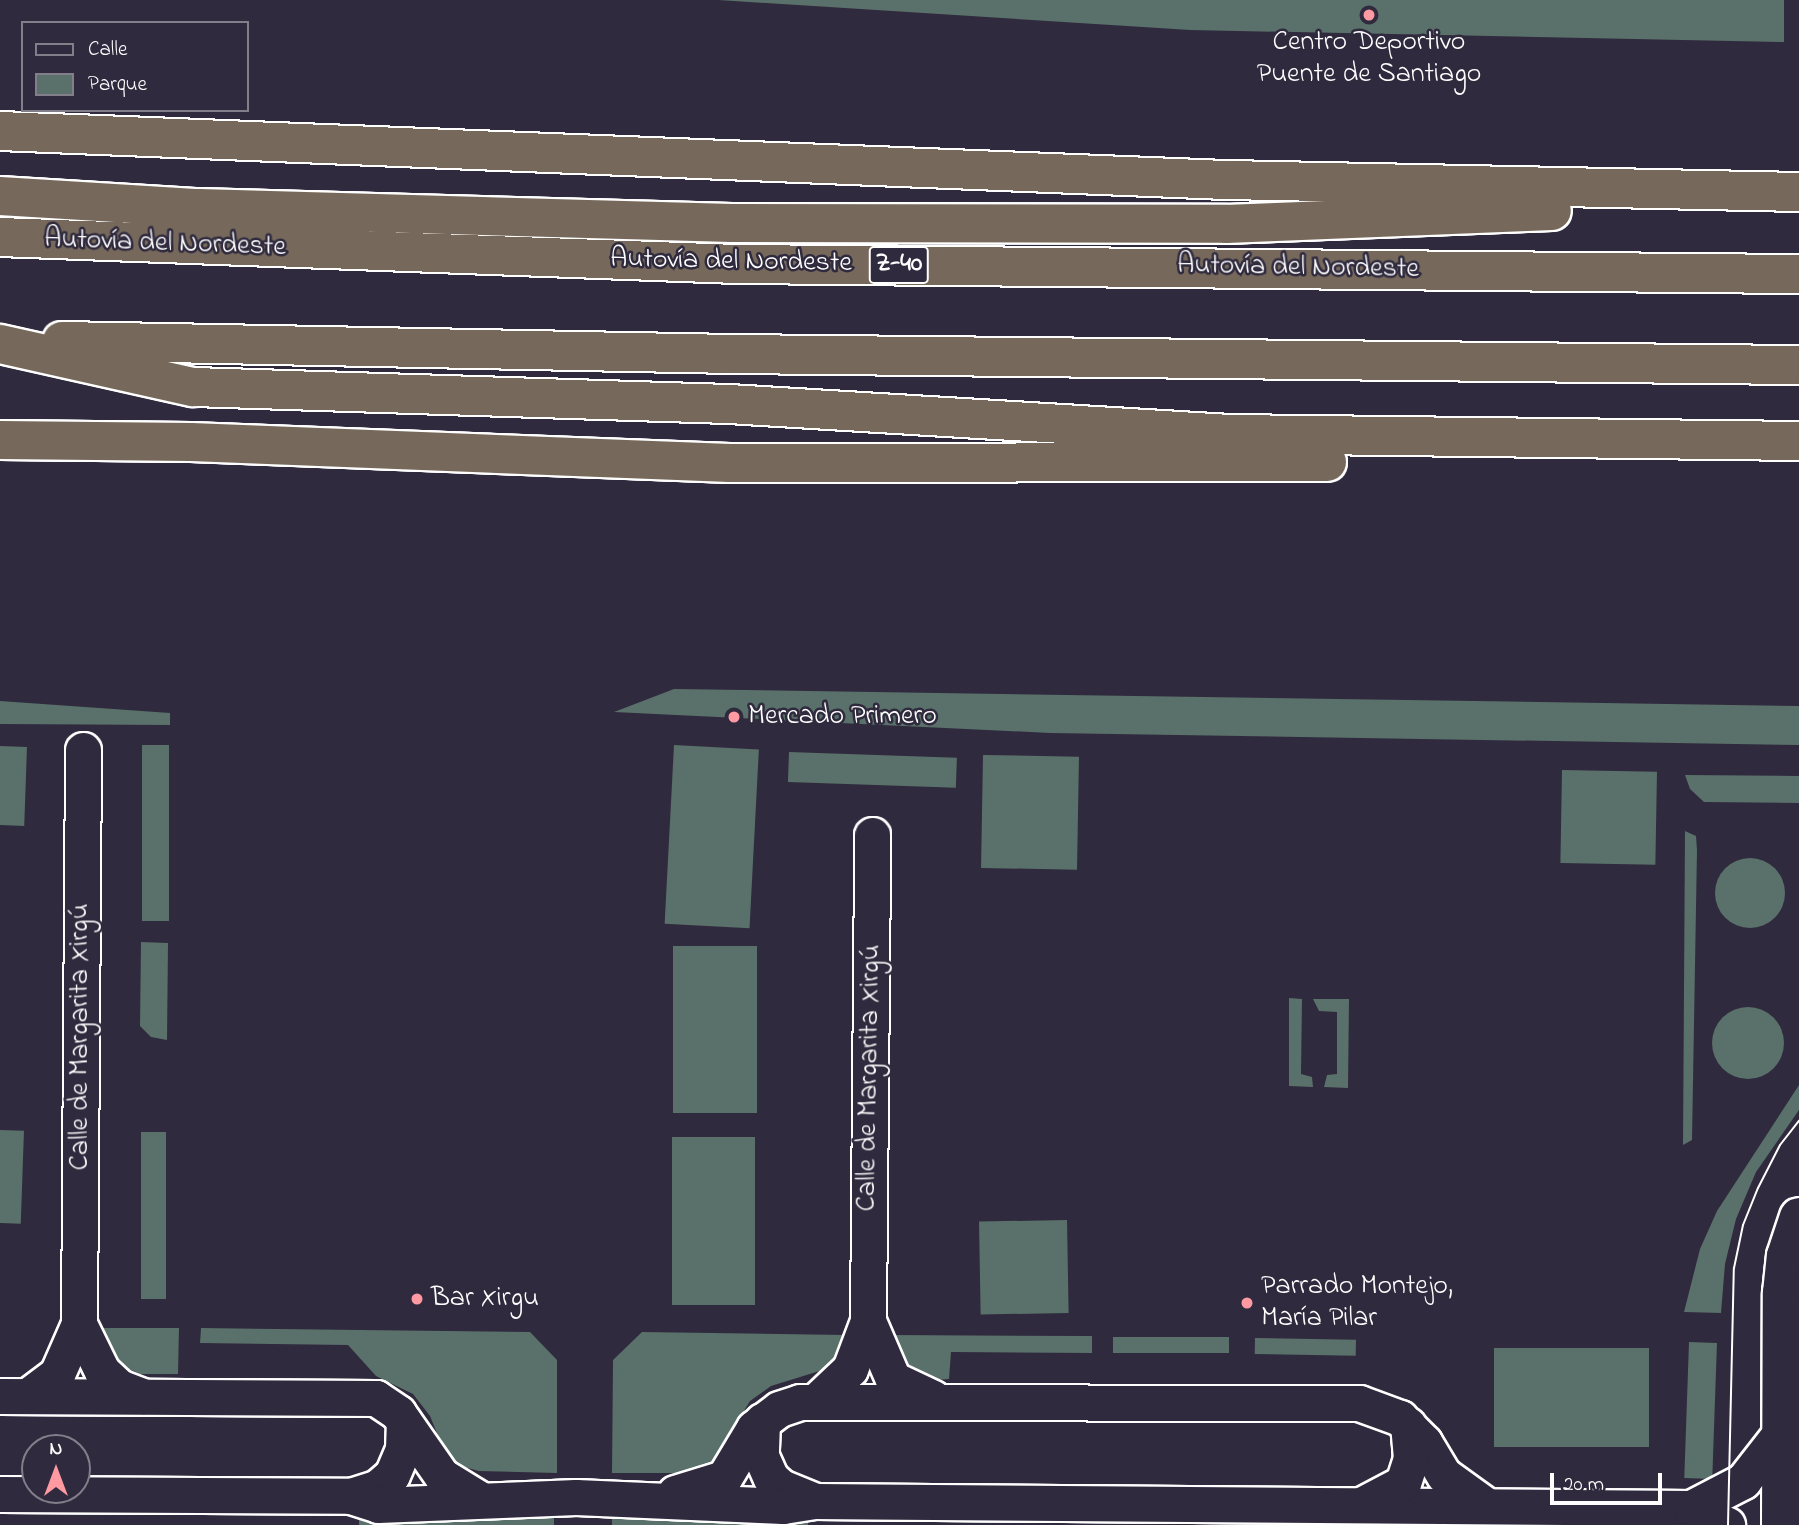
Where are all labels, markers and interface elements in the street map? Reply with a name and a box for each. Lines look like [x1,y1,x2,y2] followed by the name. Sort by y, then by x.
[1361,7,1377,23] marker: Centro Deportivo Puente de Santiago
[21,21,248,112] legend
[1257,26,1481,92] place label: Centro Deportivo Puente de Santiago
[88,35,127,65] text: Calle
[88,70,147,100] text: Parque
[44,223,286,265] street label: Autovía del Nordeste
[867,242,930,288] road number: Z-40
[610,243,852,281] street label: Autovía del Nordeste
[1177,249,1419,287] street label: Autovía del Nordeste
[748,700,937,734] place label: Mercado Primero
[726,709,742,725] marker: Mercado Primero
[64,904,98,1170] street label: Calle de Margarita Xirgú
[851,944,889,1212] street label: Calle de Margarita Xirgú
[1261,1270,1453,1336] place label: Parrado Montejo, María Pilar
[431,1282,539,1316] place label: Bar Xirgu
[409,1291,425,1307] marker: Bar Xirgu
[1239,1295,1255,1311] marker: Parrado Montejo, María Pilar
[21,1434,91,1504] north arrow
[50,1436,62,1463] text: N
[1554,1458,1666,1502] scale bar
[1563,1470,1604,1500] text: 20 m

